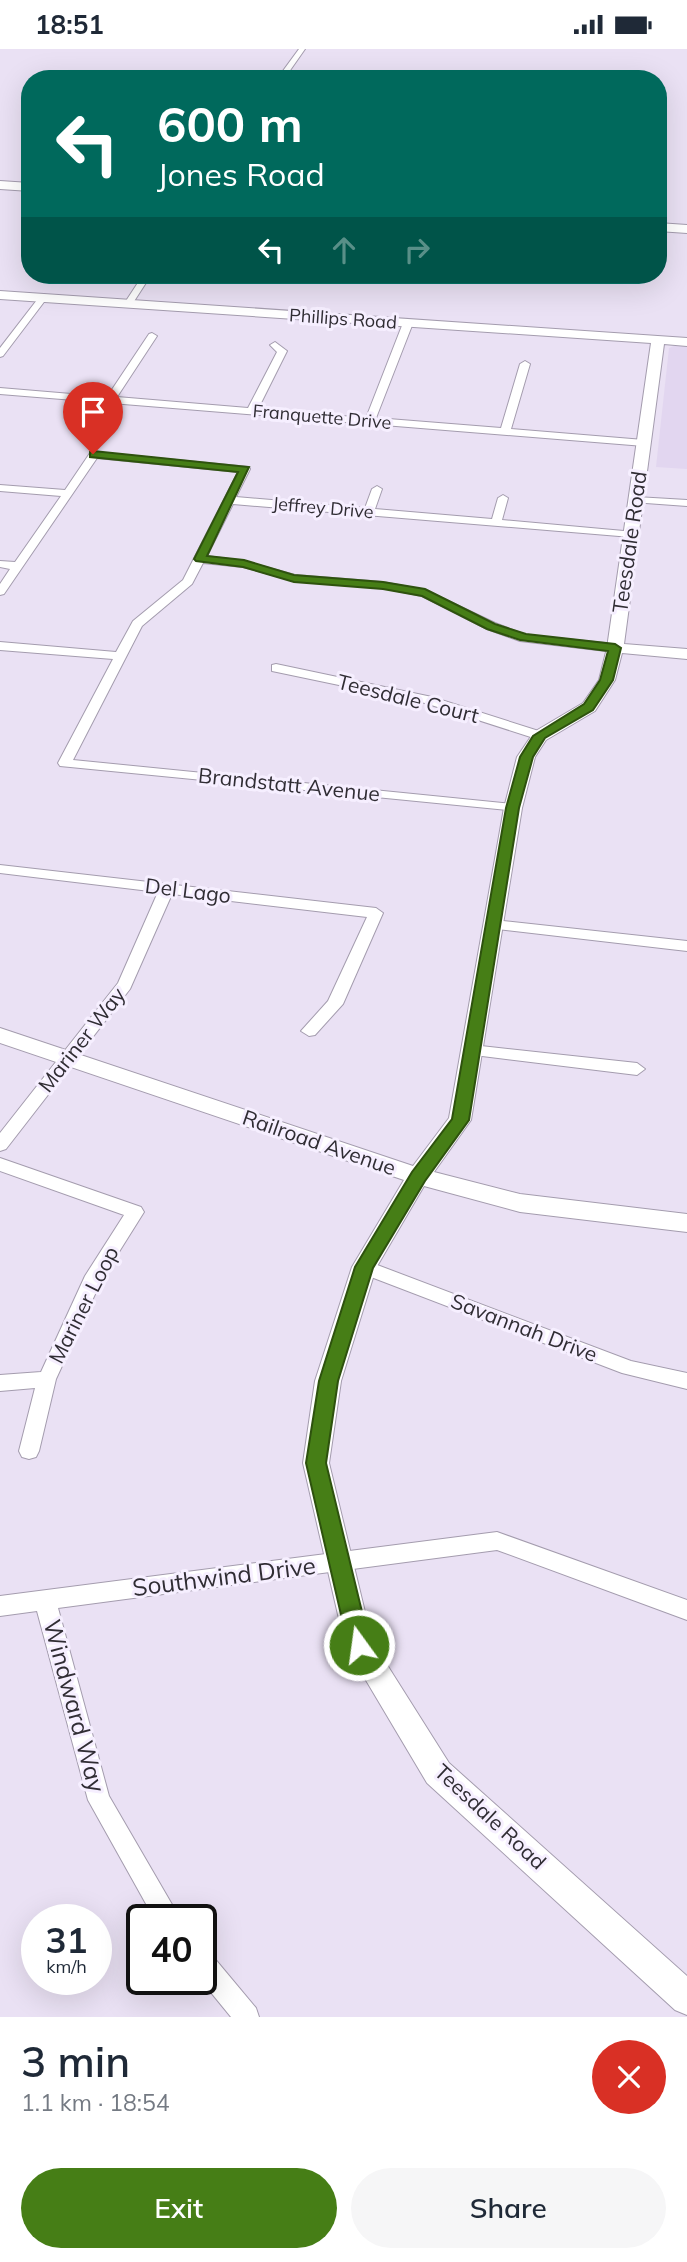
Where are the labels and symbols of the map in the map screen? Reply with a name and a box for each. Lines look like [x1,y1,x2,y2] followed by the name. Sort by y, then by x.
[288,303,398,334] street label: Phillips Road
[63,382,123,454] pin
[252,399,392,434] street label: Franquette Drive
[606,469,652,614] street label: Teesdale Road
[272,492,375,523] street label: Jeffrey Drive
[335,668,482,728] street label: Teesdale Court
[197,762,381,806] street label: Brandstatt Avenue
[144,872,233,908] street label: Del Lago
[32,982,130,1097] street label: Mariner Way
[239,1104,399,1180] street label: Railroad Avenue
[42,1242,124,1367] street label: Mariner Loop
[447,1287,601,1367] street label: Savannah Drive
[131,1550,317,1602] street label: Southwind Drive
[322,1608,396,1682] position arrow
[38,1616,112,1796] street label: Windward Way
[430,1758,552,1875] street label: Teesdale Road
[126,1904,217,1995] speed limit sign: 40

